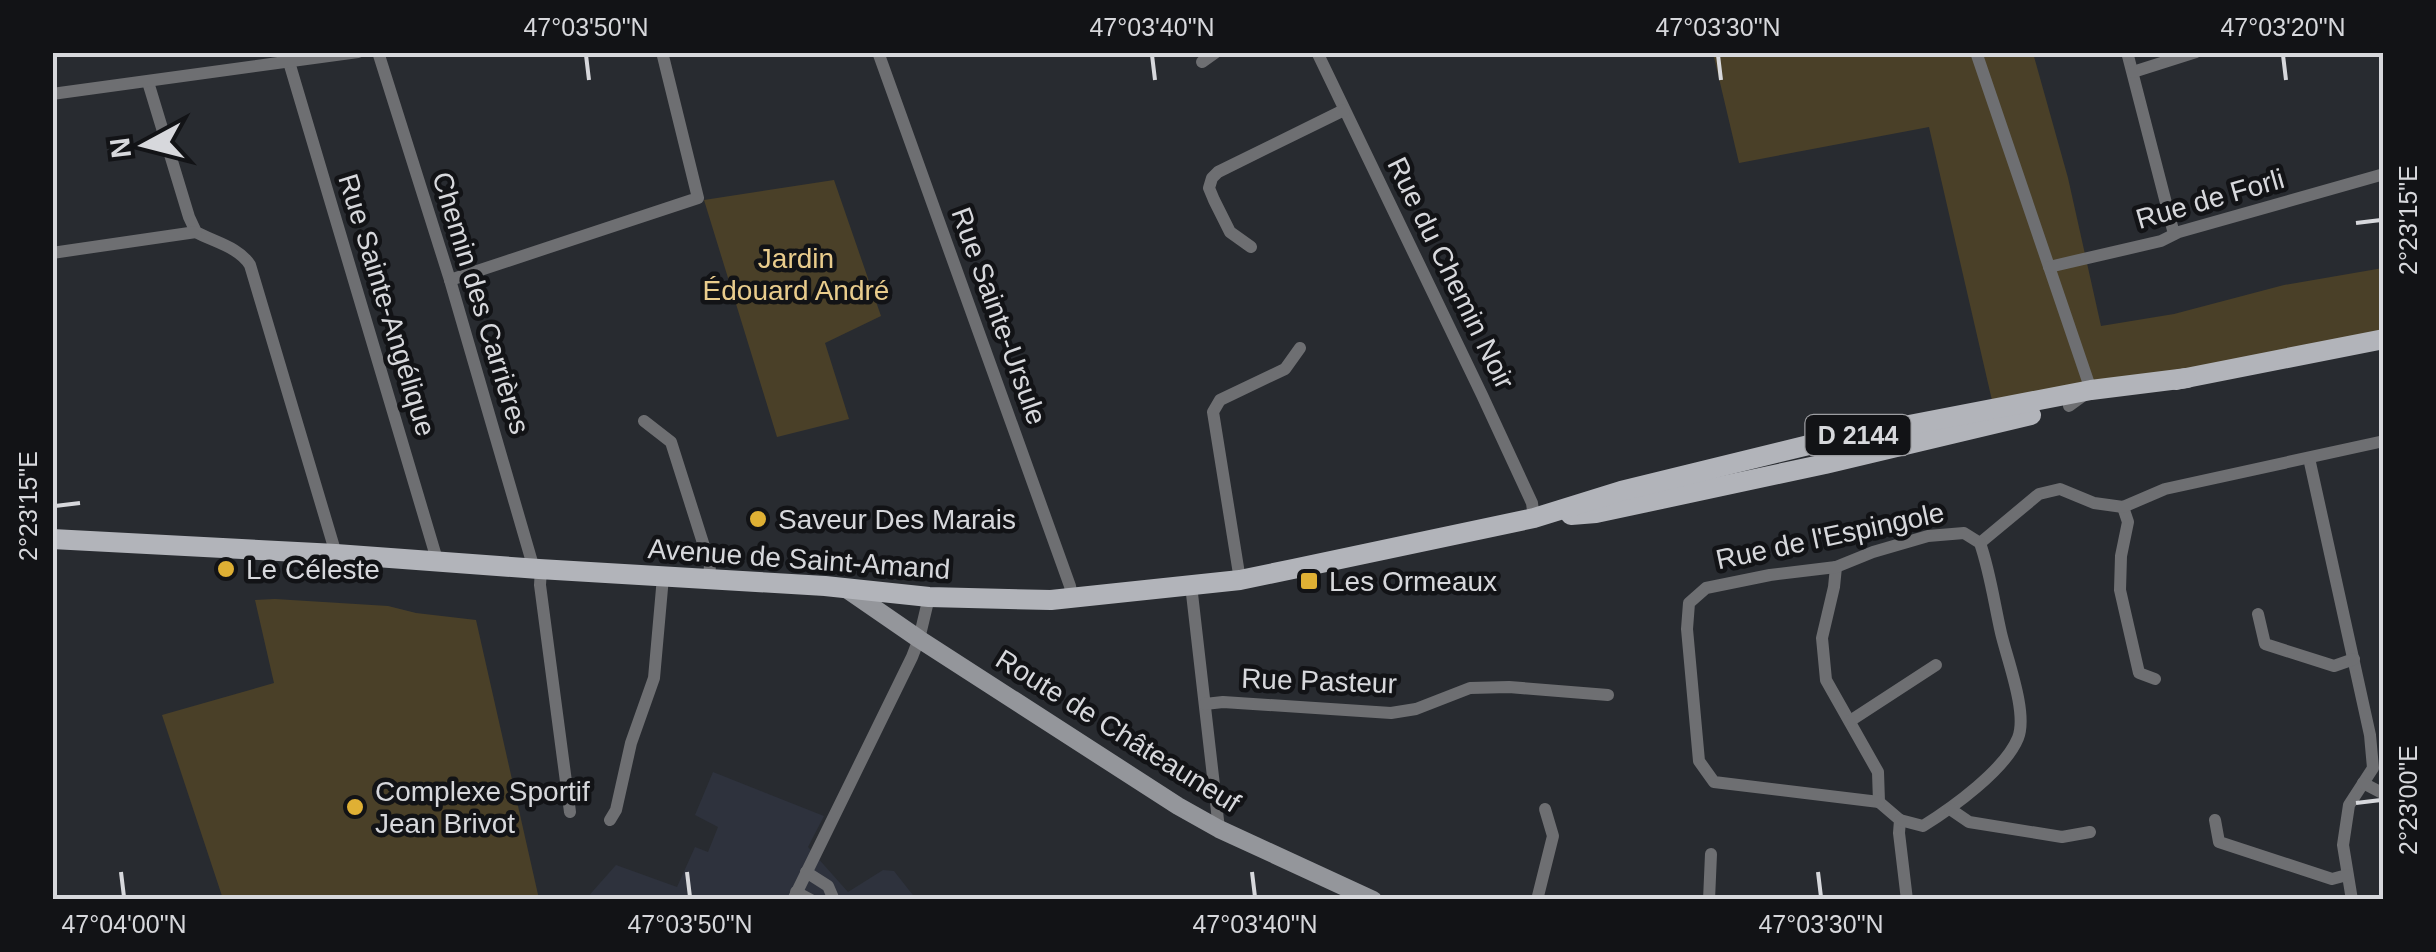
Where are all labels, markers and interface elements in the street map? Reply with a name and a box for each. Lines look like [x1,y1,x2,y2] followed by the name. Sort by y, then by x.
[523,13,649,41] text: 47°03'50"N
[1089,13,1215,41] text: 47°03'40"N
[1655,13,1781,41] text: 47°03'30"N
[2220,13,2346,41] text: 47°03'20"N
[95,95,195,195] north arrow
[104,136,137,160] text: N
[1381,152,1521,394] street label: Rue du Chemin Noir
[2132,163,2288,235] street label: Rue de Forli
[2394,165,2422,275] text: 2°23'15"E
[426,168,536,438] street label: Chemin des Carrières
[332,170,442,440] street label: Rue Sainte-Angélique
[945,203,1053,429] street label: Rue Sainte-Ursule
[703,243,889,306] park label: Jardin Édouard André
[1806,415,1910,455] road number: D 2144
[14,451,42,561] text: 2°23'15"E
[1713,497,1947,575] street label: Rue de l'Espingole
[778,504,1016,535] place label: Saveur Des Marais
[747,508,769,530] marker: Saveur Des Marais
[647,533,951,585] street label: Avenue de Saint-Amand
[246,554,380,585] place label: Le Céleste
[215,558,237,580] marker: Le Céleste
[1329,566,1497,597] place label: Les Ormeaux
[1298,570,1320,592] marker: Les Ormeaux
[990,643,1246,819] street label: Route de Châteauneuf
[1241,663,1397,699] street label: Rue Pasteur
[2394,745,2422,855] text: 2°23'00"E
[375,776,590,839] place label: Complexe Sportif Jean Brivot
[344,796,366,818] marker: Complexe Sportif Jean Brivot
[61,910,187,938] text: 47°04'00"N
[627,910,753,938] text: 47°03'50"N
[1192,910,1318,938] text: 47°03'40"N
[1758,910,1884,938] text: 47°03'30"N

